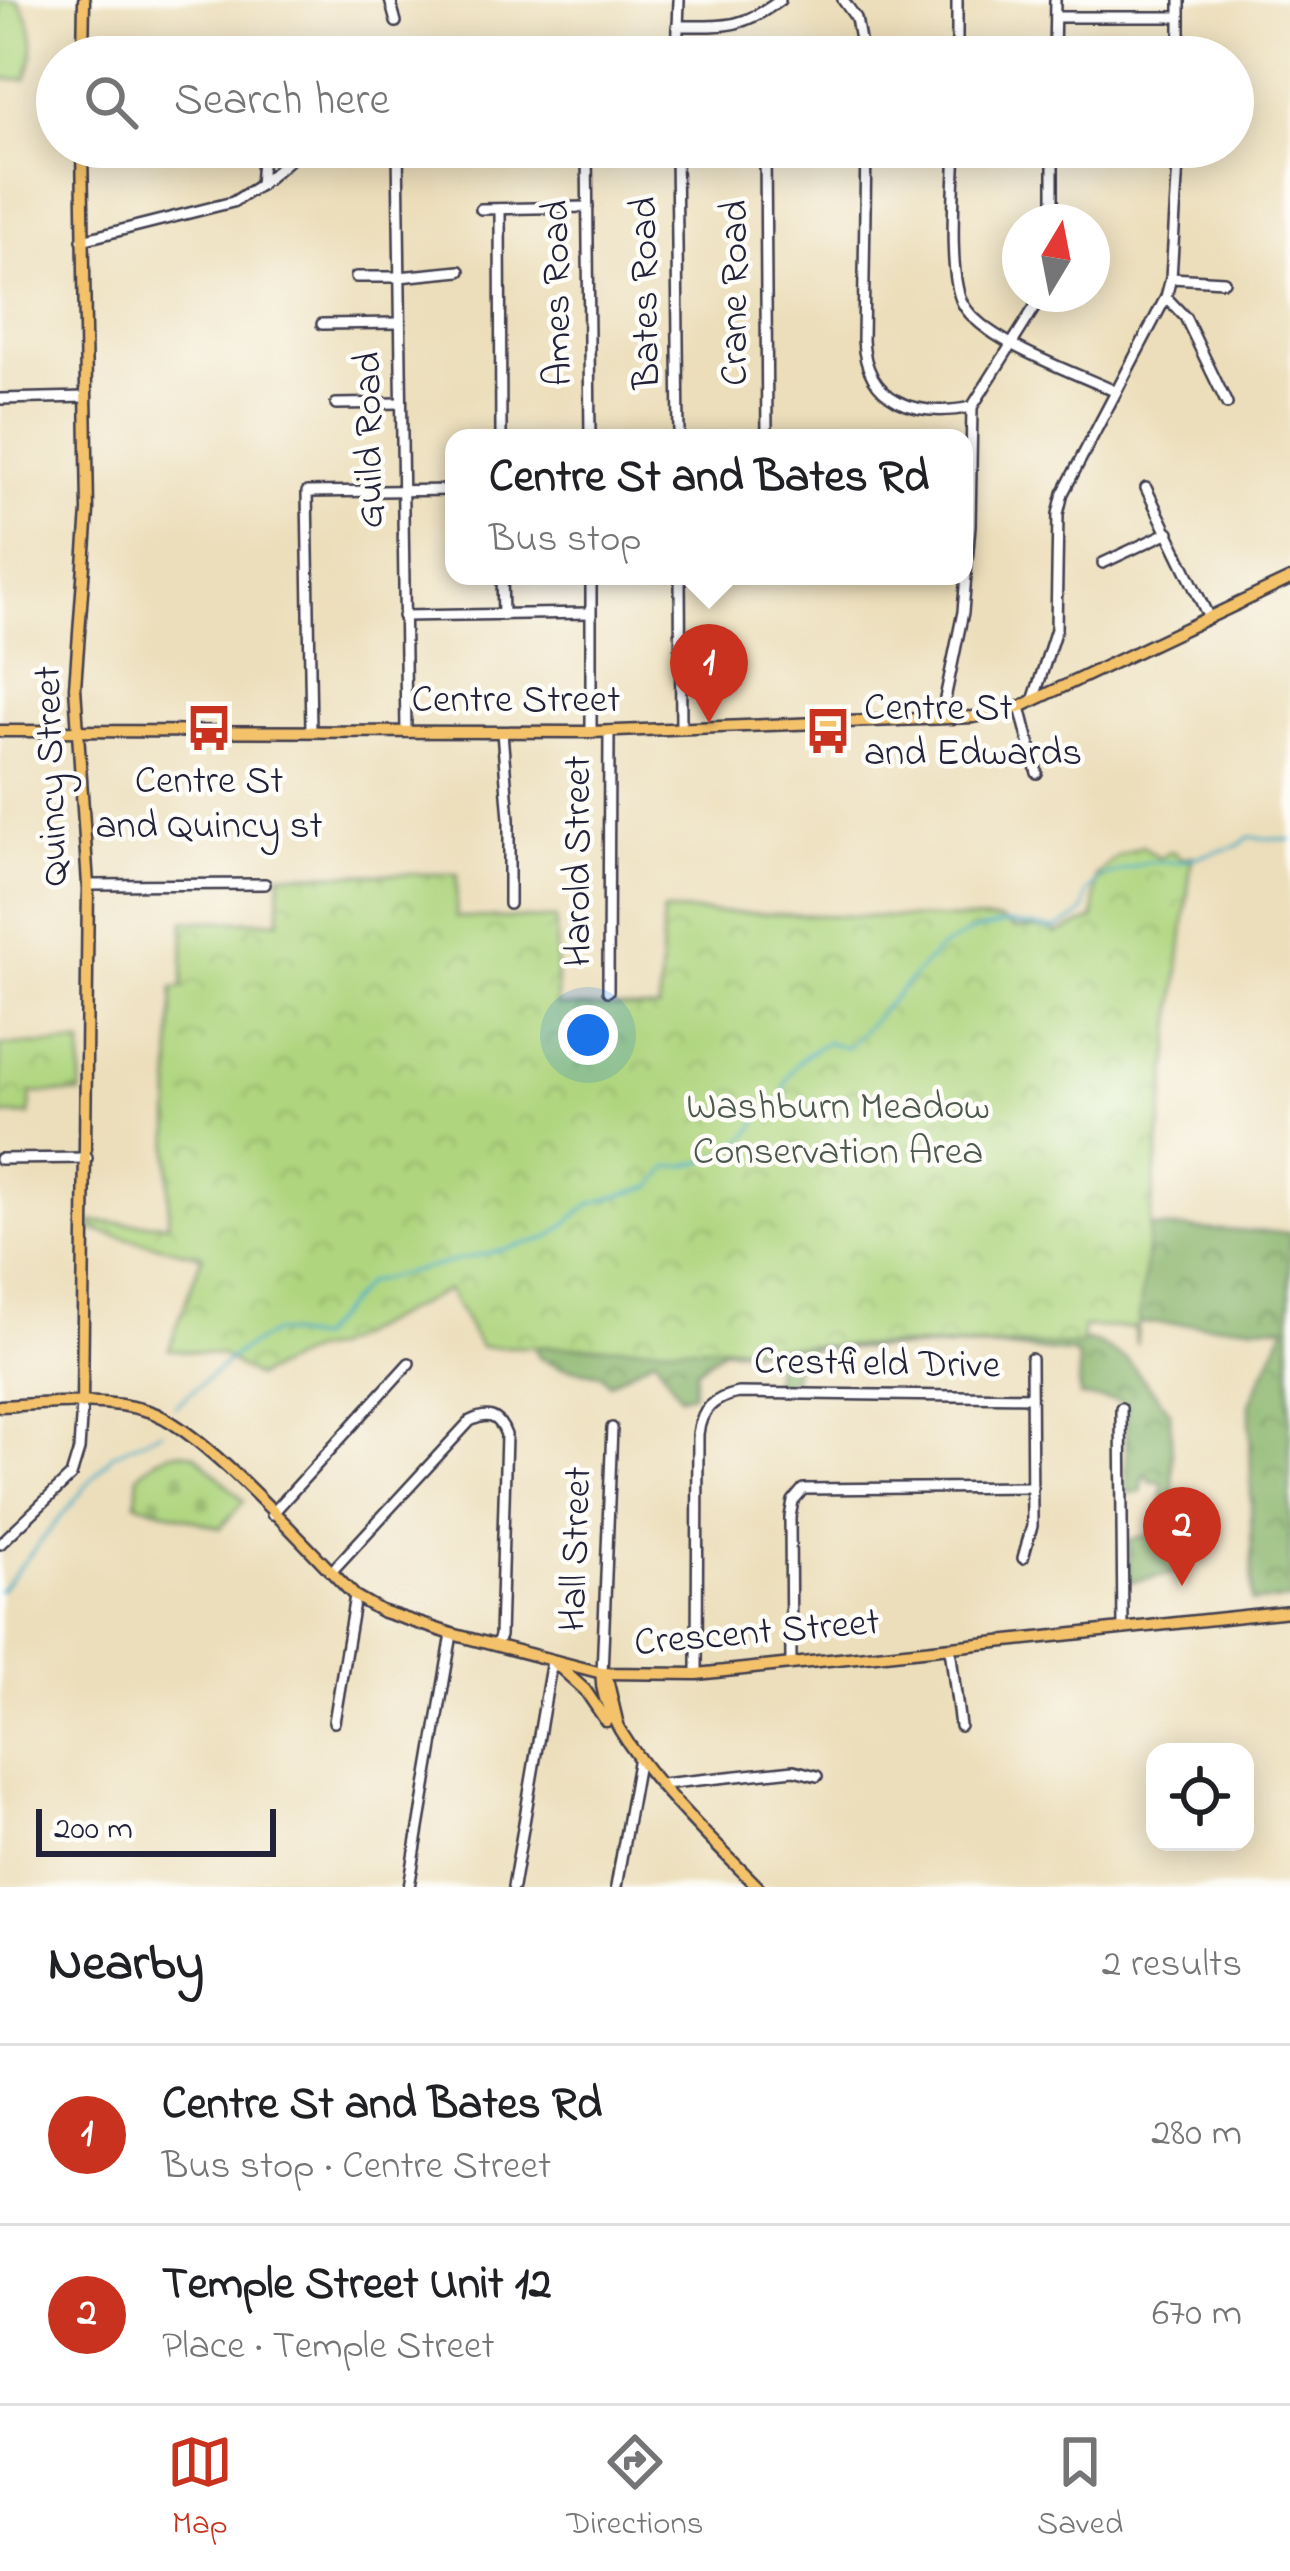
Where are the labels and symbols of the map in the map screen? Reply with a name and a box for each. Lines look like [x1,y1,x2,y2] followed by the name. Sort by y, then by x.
[617,196,677,391] street label: Bates Road
[529,199,589,387] street label: Ames Road
[708,200,765,386] street label: Crane Road
[1002,204,1110,312] north arrow
[341,351,401,529] street label: Guild Road
[670,624,748,723] pin: 1
[21,665,85,887] street label: Quincy Street
[412,673,620,730] street label: Centre Street
[864,681,1082,783] place label: Centre St and Edwards
[184,703,234,753] bus stop icon: Centre St and Quincy st
[803,706,853,756] bus stop icon: Centre St and Edwards
[95,754,323,856] place label: Centre St and Quincy st
[551,755,608,967] street label: Harold Street
[558,1005,618,1065] your location
[686,1080,990,1182] park label: Washburn Meadow Conservation Area
[753,1334,1001,1396] street label: Crestfield Drive
[546,1466,608,1632] street label: Hall Street
[1143,1487,1221,1586] pin: 2
[632,1595,882,1673] street label: Crescent Street
[36,1803,276,1856] scale bar

